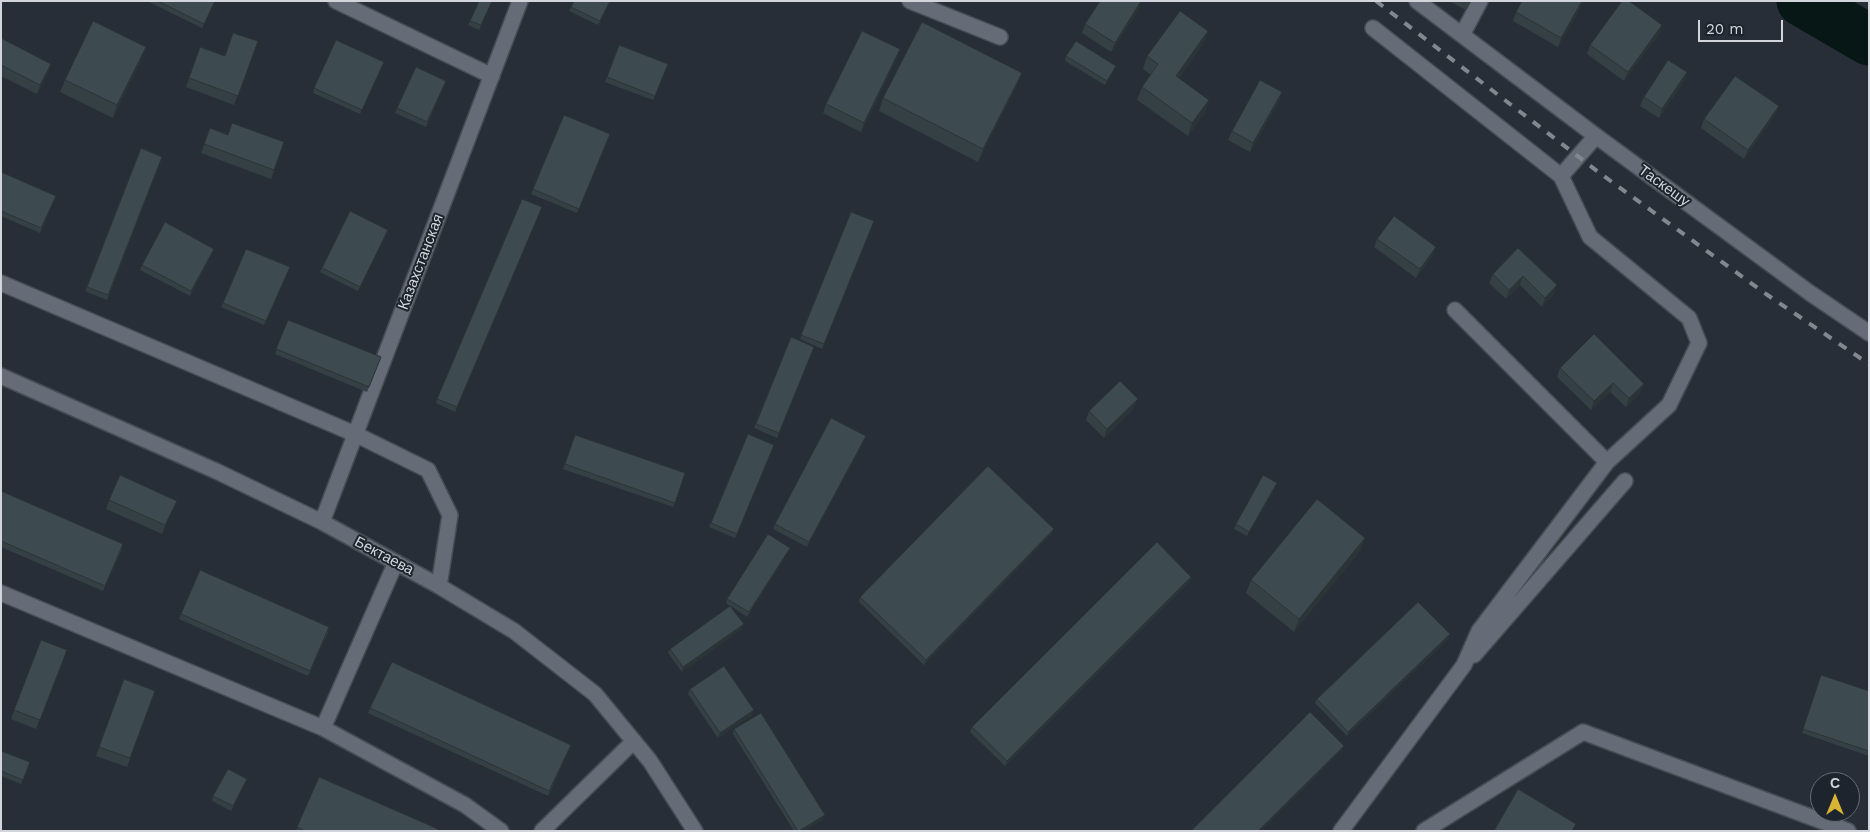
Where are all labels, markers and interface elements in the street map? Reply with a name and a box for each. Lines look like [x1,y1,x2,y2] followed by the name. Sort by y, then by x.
[1700,10,1785,42] scale bar
[1706,20,1744,38] text: 20 m
[1635,161,1693,211] street label: Таскешу
[394,212,448,312] street label: Казахстанская
[351,533,417,579] street label: Бектаева
[1810,772,1860,822] north arrow
[1830,775,1840,791] text: С

